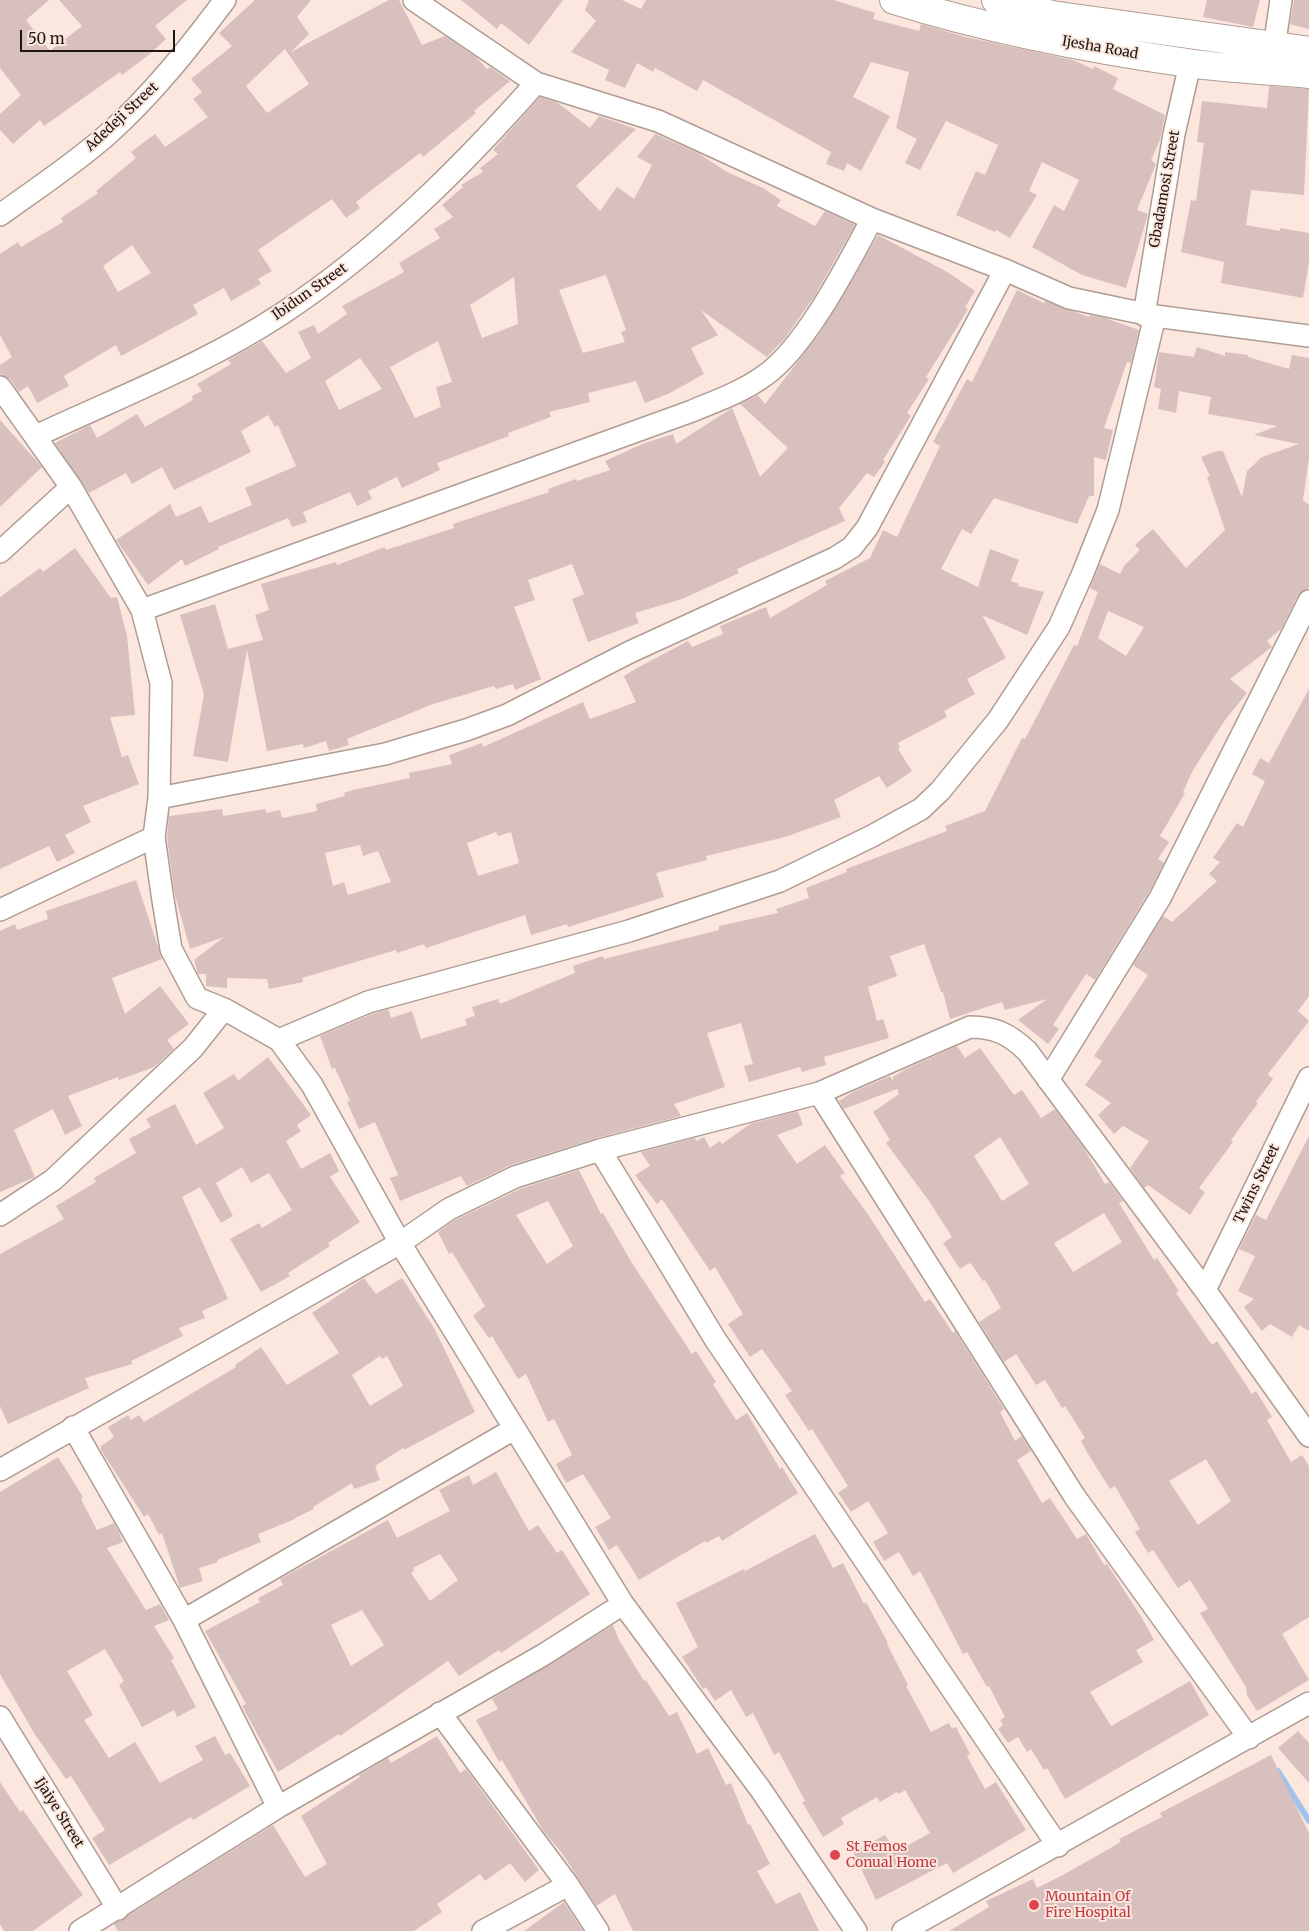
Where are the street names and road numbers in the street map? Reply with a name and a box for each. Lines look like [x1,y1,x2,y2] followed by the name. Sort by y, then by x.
[1060,33,1140,63] street label: Ijesha Road
[82,79,162,155] street label: Adedeji Street
[1146,129,1184,249] street label: Gbadamosi Street
[269,260,351,324] street label: Ibidun Street
[1231,1142,1283,1226] street label: Twins Street
[31,1775,87,1851] street label: Ijaiye Street

